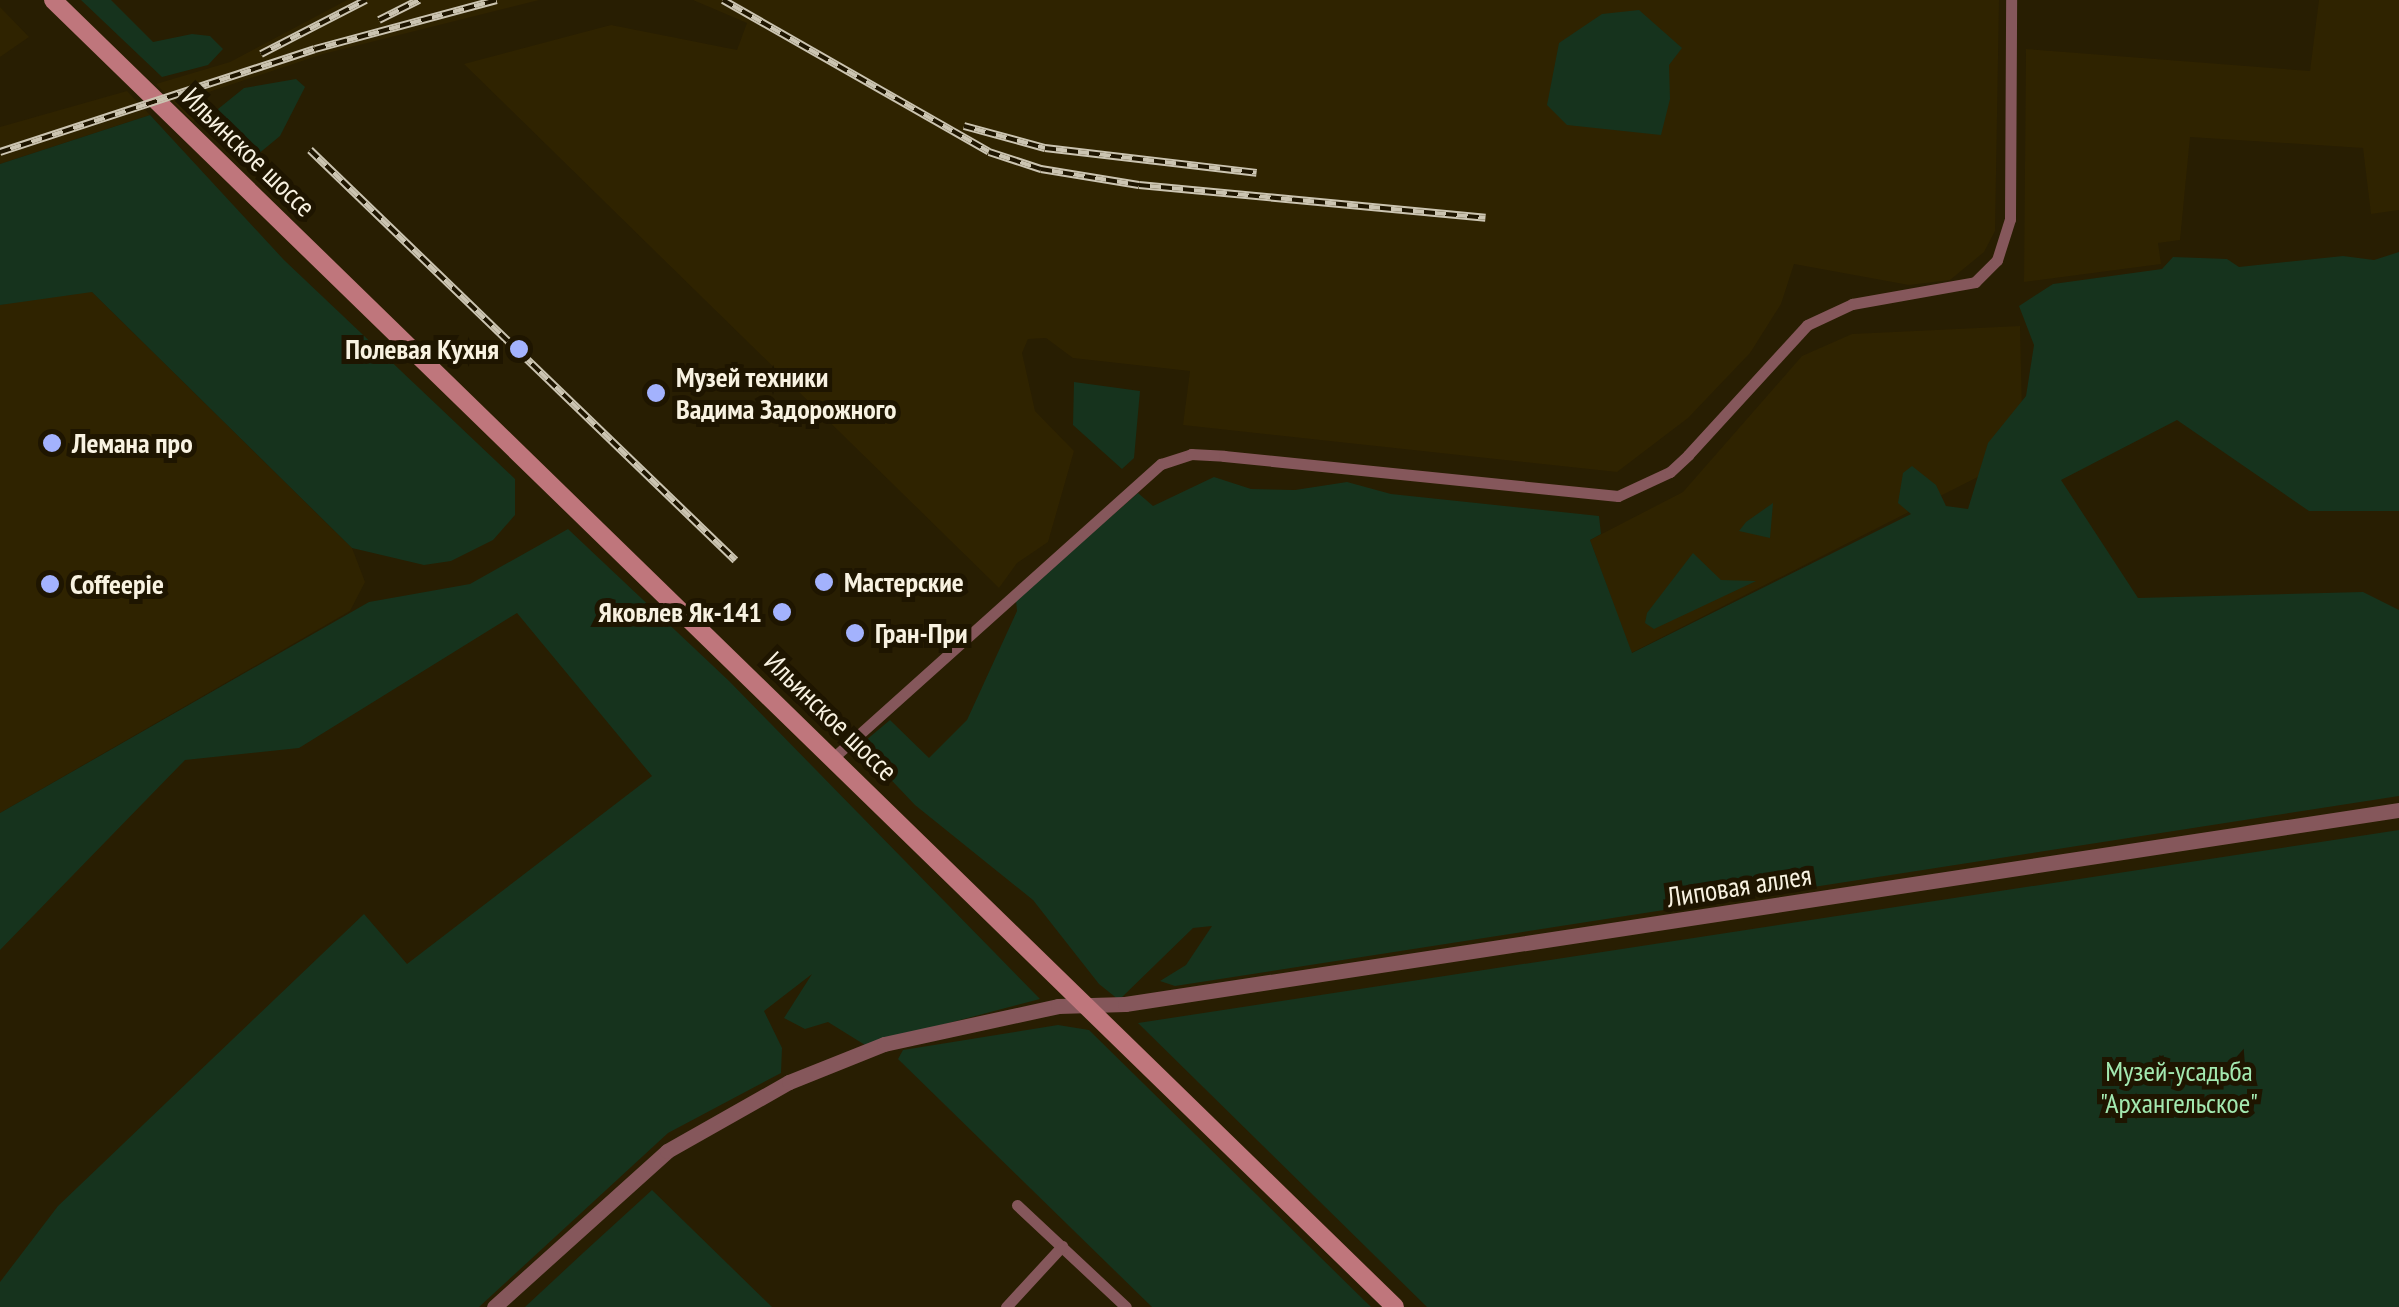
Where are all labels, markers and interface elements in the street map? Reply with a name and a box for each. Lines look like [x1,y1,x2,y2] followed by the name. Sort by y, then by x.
[176,80,322,224] street label: Ильинское шоссе
[345,332,499,366] place label: Полевая Кухня
[508,338,530,360] marker: Полевая Кухня
[676,360,897,426] place label: Музей техники Вадима Задорожного
[645,382,667,404] marker: Музей техники Вадима Задорожного
[72,426,193,460] place label: Лемана про
[41,432,63,454] marker: Лемана про
[844,565,964,599] place label: Мастерские
[70,567,164,601] place label: Coffeepie
[813,571,835,593] marker: Мастерские
[39,573,61,595] marker: Coffeepie
[598,595,762,629] place label: Яковлев Як-141
[771,601,793,623] marker: Яковлев Як-141
[875,616,968,650] place label: Гран-При
[844,622,866,644] marker: Гран-При
[758,644,904,788] street label: Ильинское шоссе
[1664,858,1814,914] street label: Липовая аллея
[2100,1054,2258,1120] park label: Музей-усадьба "Архангельское"

